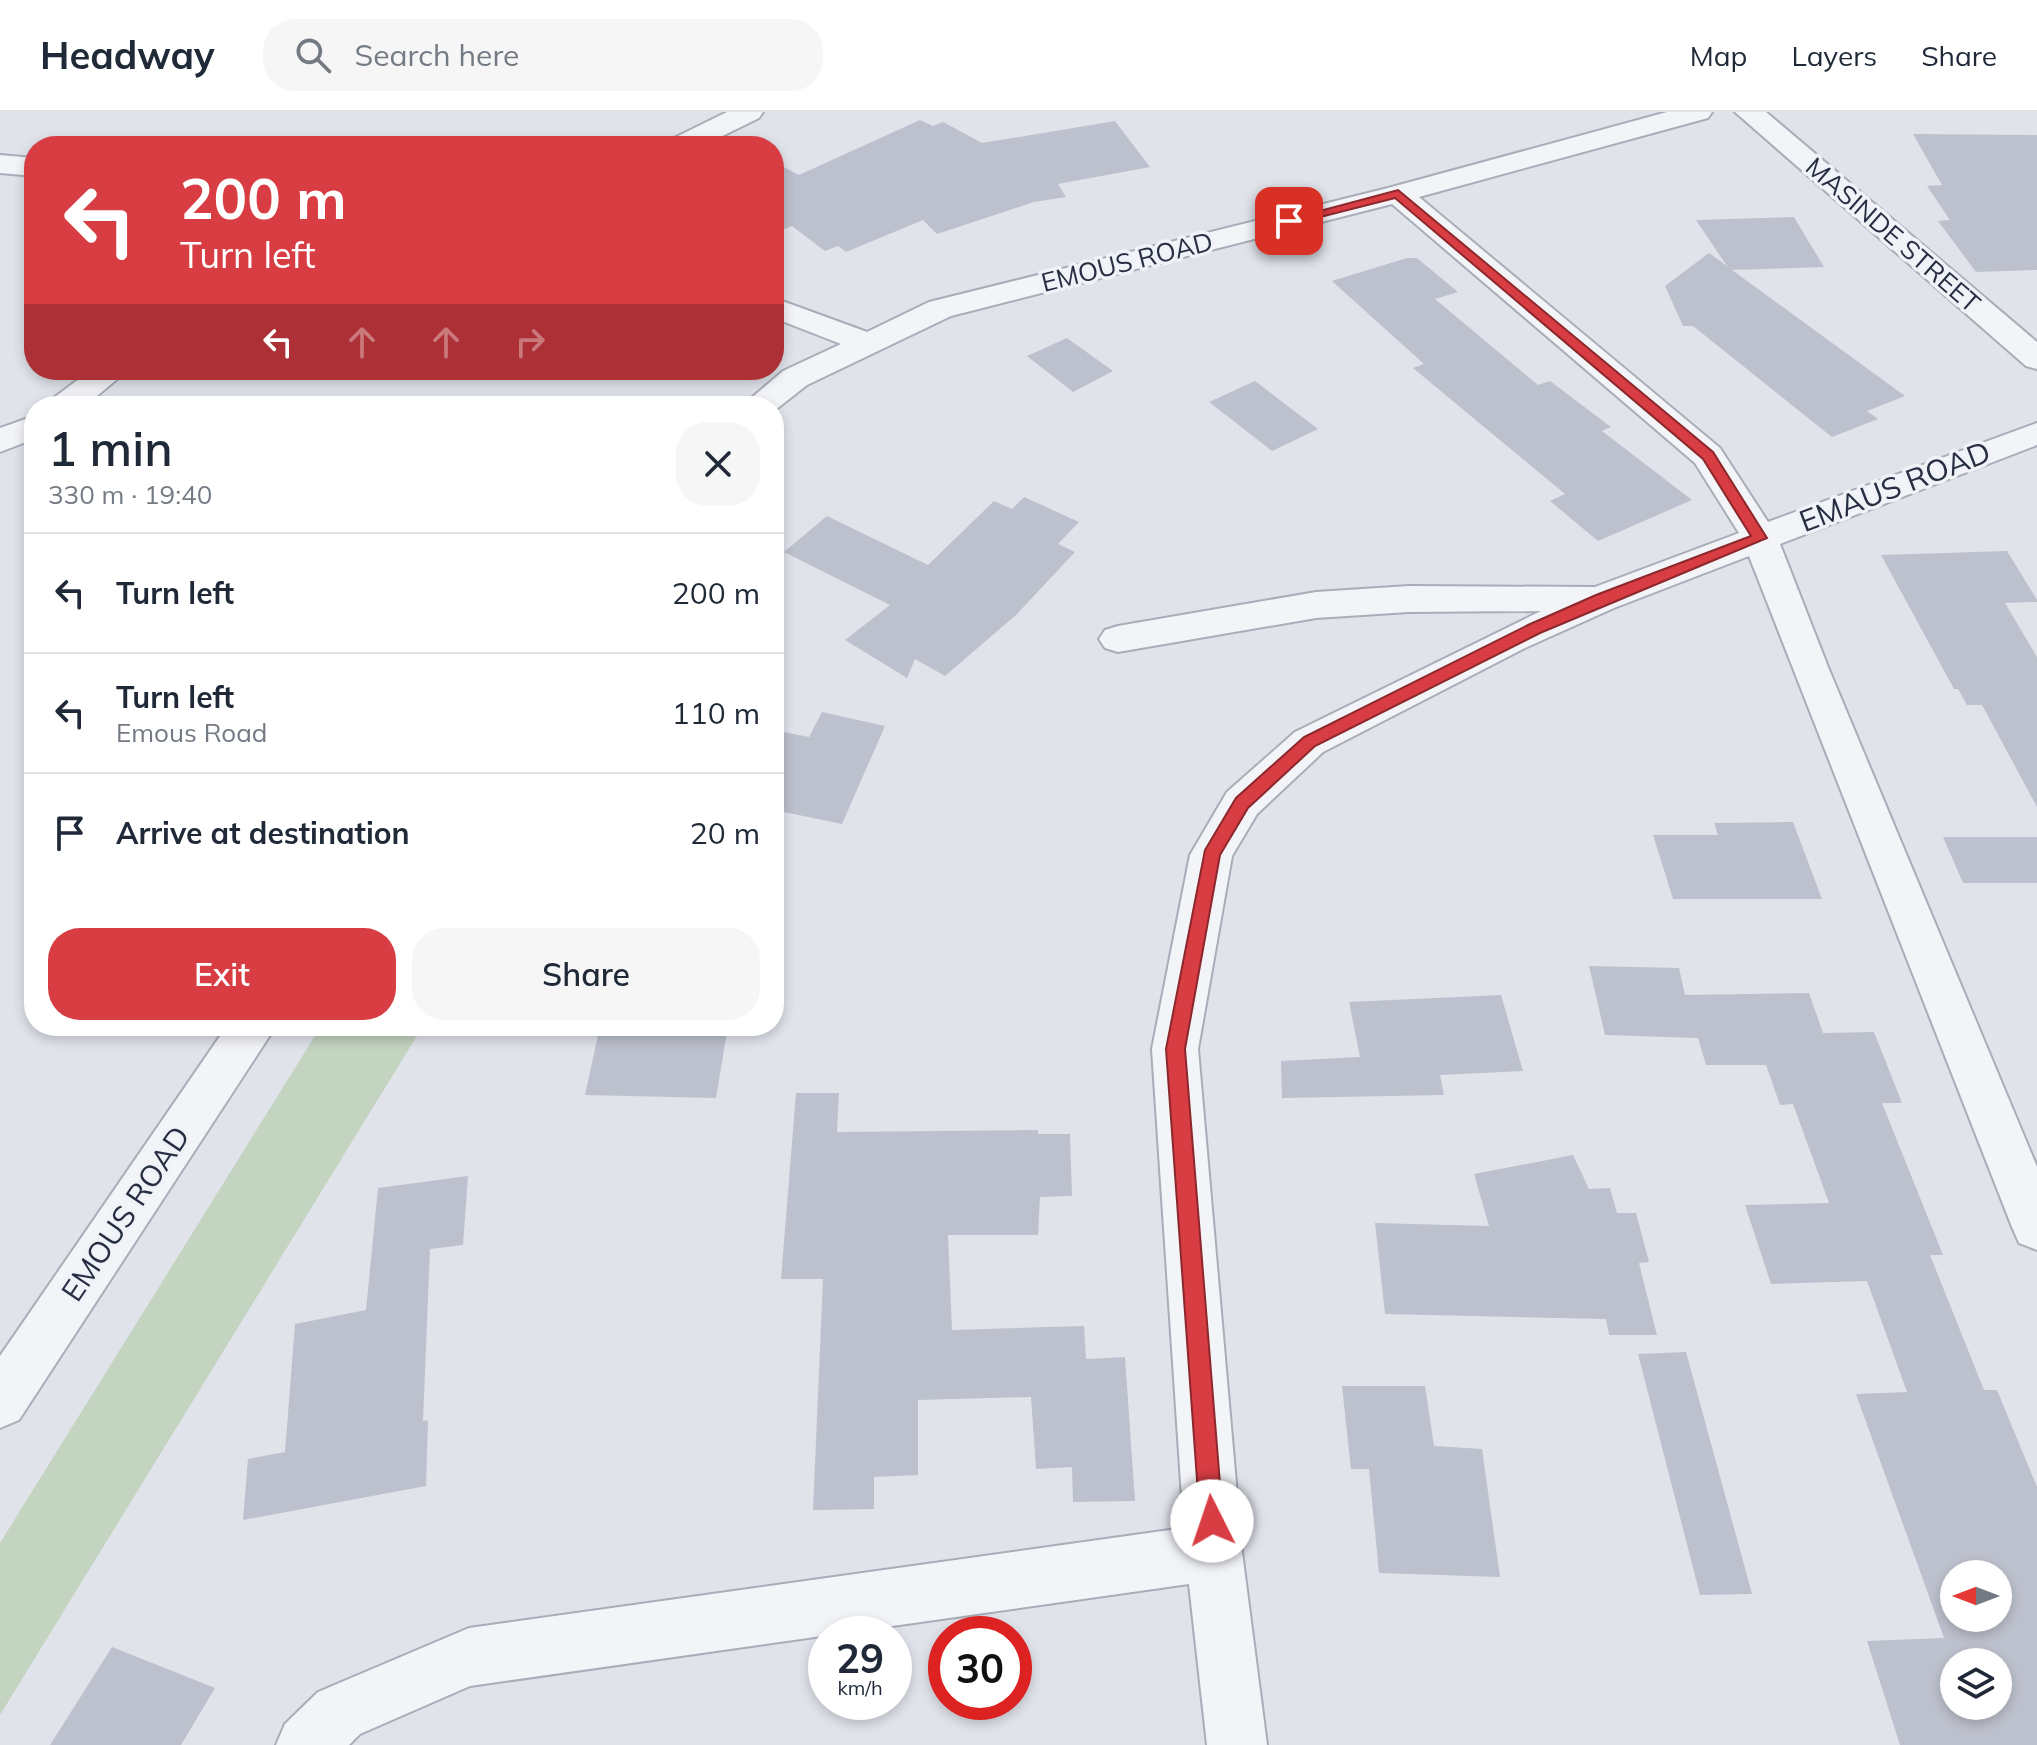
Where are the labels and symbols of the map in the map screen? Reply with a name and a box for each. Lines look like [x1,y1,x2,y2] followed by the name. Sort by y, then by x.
[1799,150,1988,320] street label: MASINDE STREET
[1255,187,1323,255] pin
[1038,224,1216,299] street label: EMOUS ROAD
[1794,432,1996,540] street label: EMAUS ROAD
[53,1119,198,1308] street label: EMOUS ROAD
[1170,1479,1254,1563] position arrow
[1940,1560,2012,1632] north arrow
[928,1616,1032,1720] speed limit sign: 30

